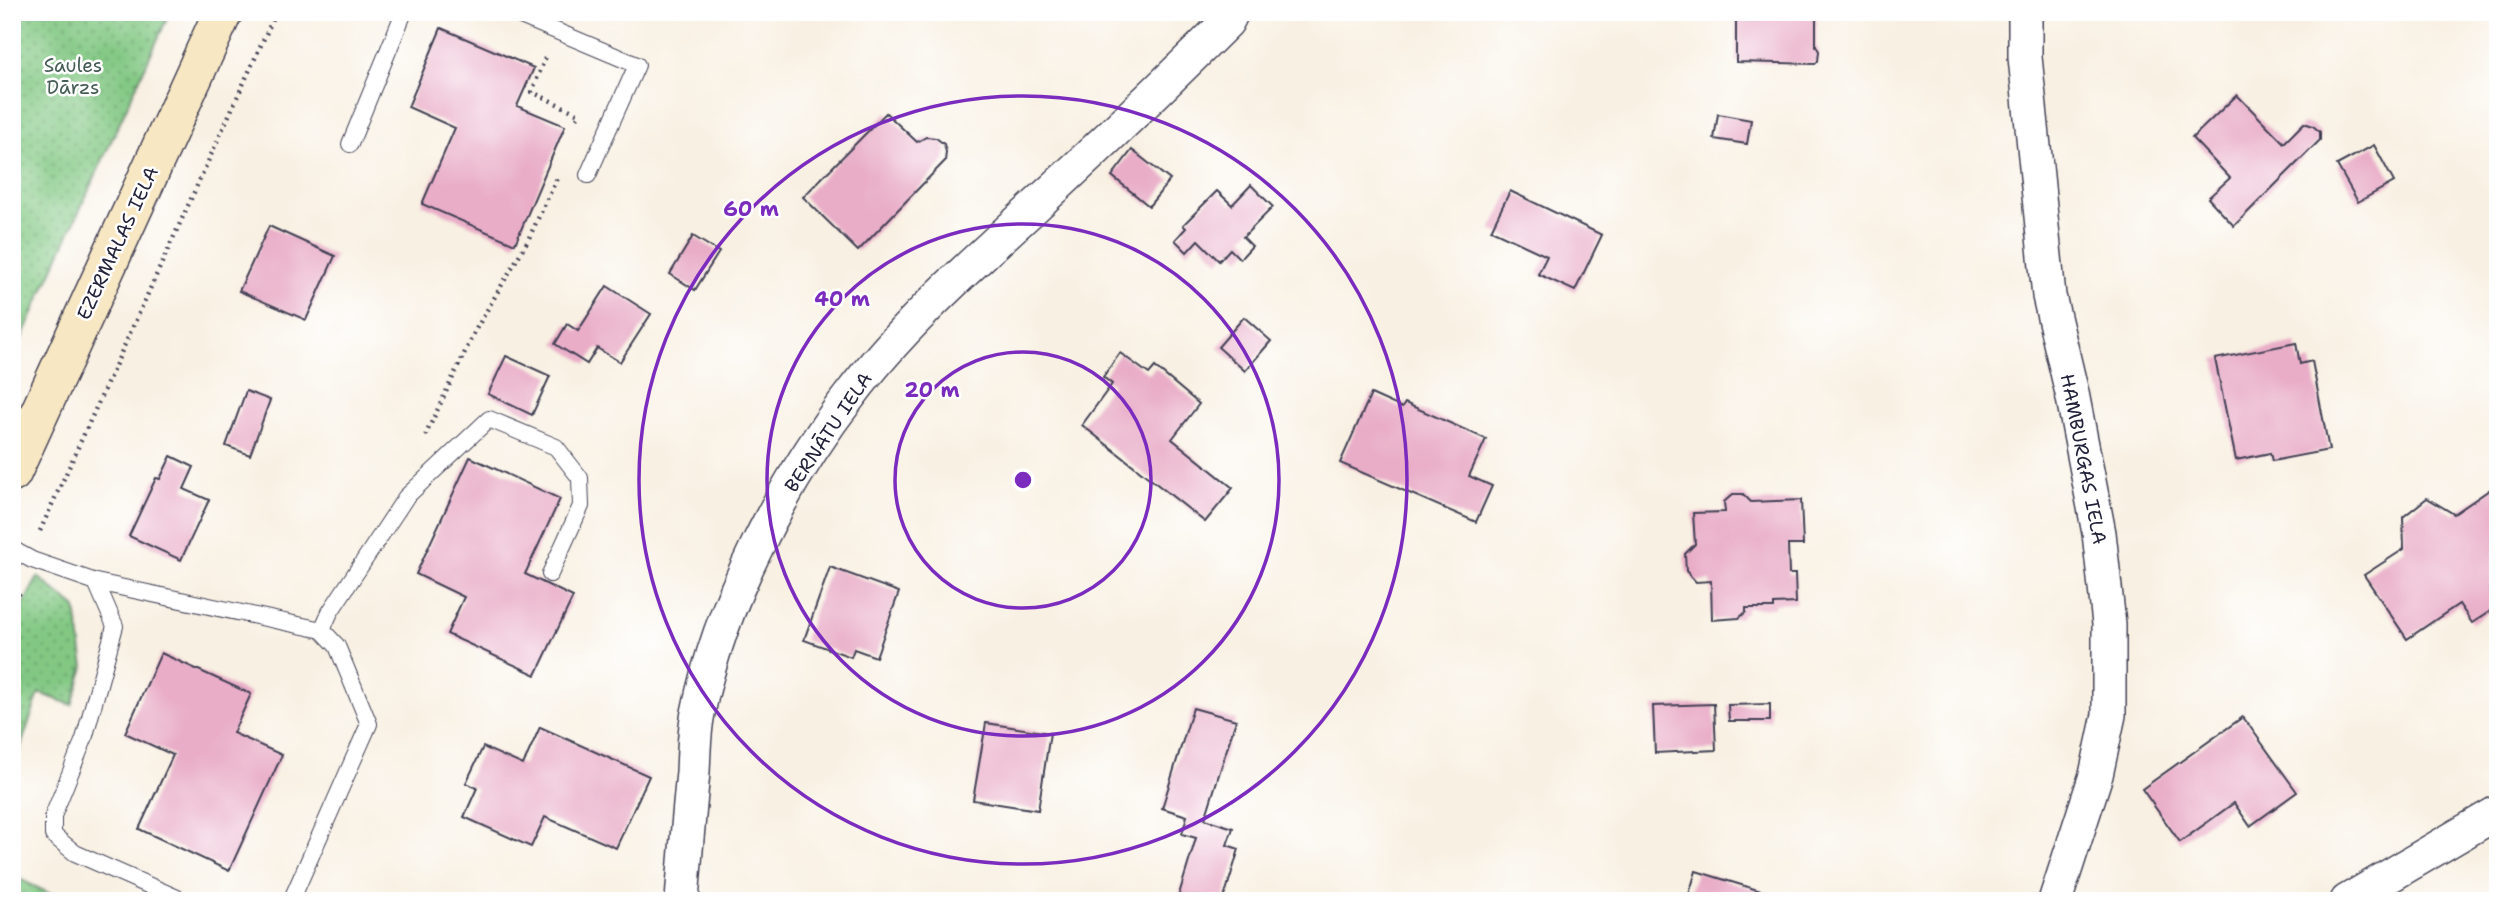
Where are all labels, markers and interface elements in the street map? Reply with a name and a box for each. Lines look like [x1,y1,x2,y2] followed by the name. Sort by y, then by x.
[44,53,102,100] park label: Saules Dārzs
[71,162,164,324] street label: EZERMALAS IELA
[723,195,779,223] text: 60 m
[814,285,870,313] text: 40 m
[779,367,878,497] street label: BERNĀTU IELA
[2055,372,2112,547] street label: HAMBURGAS IELA
[904,376,960,404] text: 20 m
[1011,468,1035,492] centre of rings

